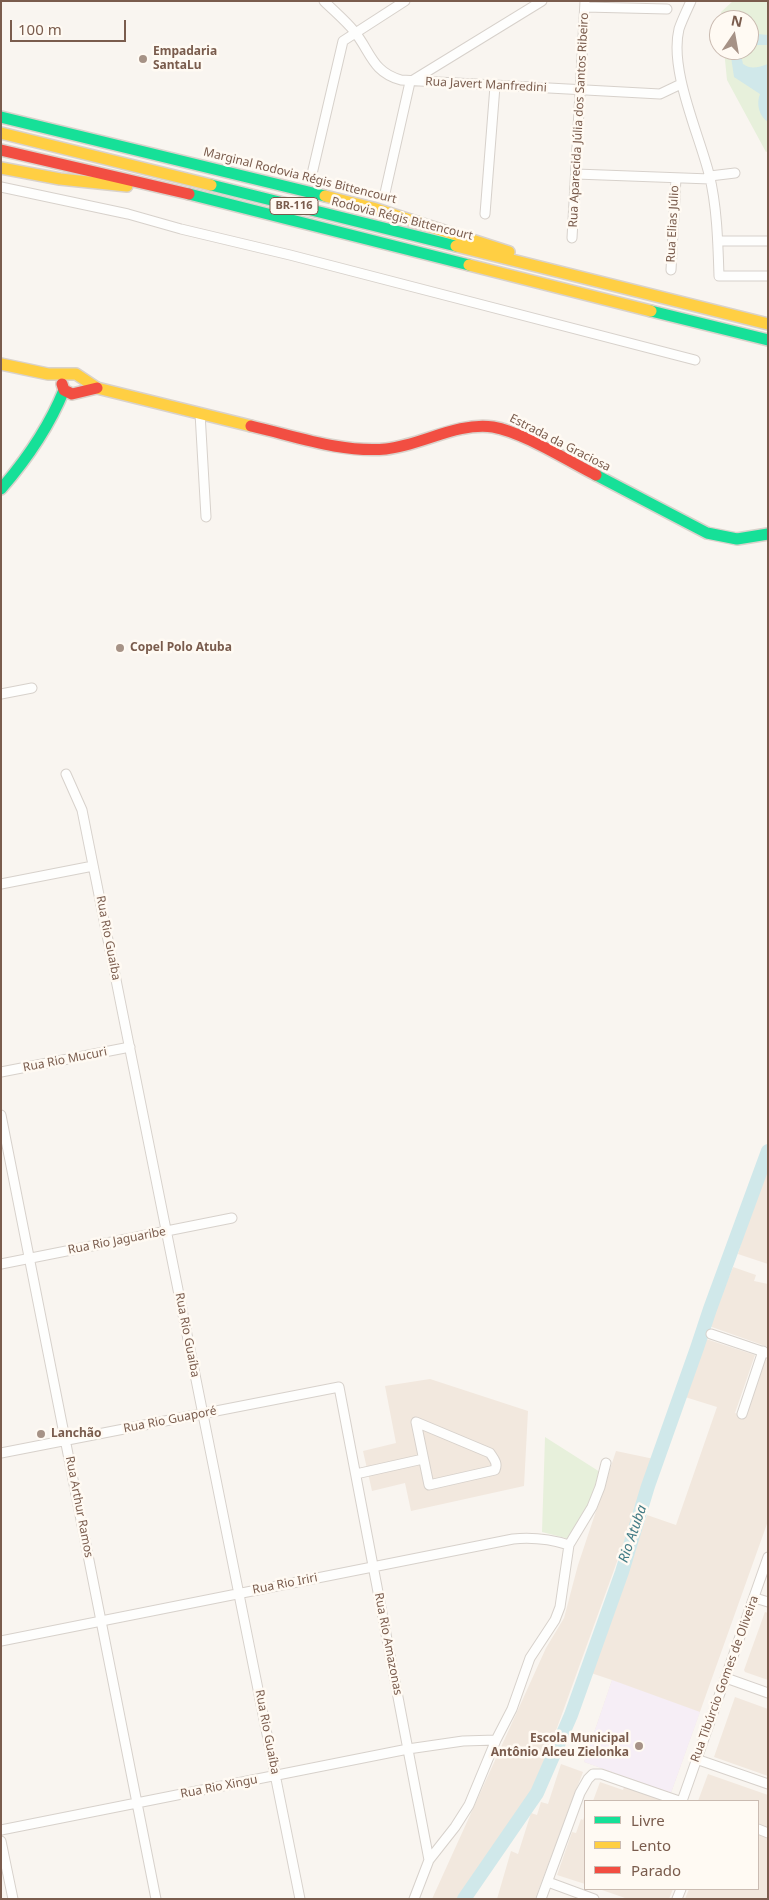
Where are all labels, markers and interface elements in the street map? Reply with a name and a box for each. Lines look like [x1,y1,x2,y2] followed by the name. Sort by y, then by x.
[12,10,129,42] scale bar
[709,10,759,60] north arrow
[729,10,745,31] text: N
[566,12,592,228] street label: Rua Aparecida Júlia dos Santos Ribeiro
[18,19,62,39] text: 100 m
[153,45,217,73] place label: Empadaria SantaLu
[137,53,149,65] marker: Empadaria SantaLu
[425,75,547,95] street label: Rua Javert Manfredini
[202,145,398,207] street label: Marginal Rodovia Régis Bittencourt
[664,185,682,263] street label: Rua Elias Júlio
[330,194,474,244] street label: Rodovia Régis Bittencourt
[270,198,318,215] road number: BR-116
[507,411,613,475] street label: Estrada da Graciosa
[130,641,232,655] place label: Copel Polo Atuba
[114,642,126,654] marker: Copel Polo Atuba
[93,895,123,981] street label: Rua Rio Guaíba
[22,1045,108,1075] street label: Rua Rio Mucuri
[67,1224,167,1258] street label: Rua Rio Jaguaribe
[172,1292,202,1378] street label: Rua Rio Guaíba
[122,1404,218,1436] street label: Rua Rio Guaporé
[51,1427,101,1441] place label: Lanchão
[35,1428,47,1440] marker: Lanchão
[62,1455,96,1559] street label: Rua Arthur Ramos
[615,1503,651,1565] water label: Rio Atuba
[251,1571,319,1597] street label: Rua Rio Iriri
[371,1592,405,1696] street label: Rua Rio Amazonas
[688,1594,762,1764] street label: Rua Tibúrcio Gomes de Oliveira
[252,1689,282,1775] street label: Rua Rio Guaíba
[491,1732,629,1760] place label: Escola Municipal Antônio Alceu Zielonka
[633,1740,645,1752] marker: Escola Municipal Antônio Alceu Zielonka
[179,1772,259,1802] street label: Rua Rio Xingu
[584,1800,759,1890] legend
[631,1810,665,1830] text: Livre
[631,1835,671,1855] text: Lento
[631,1860,681,1880] text: Parado

